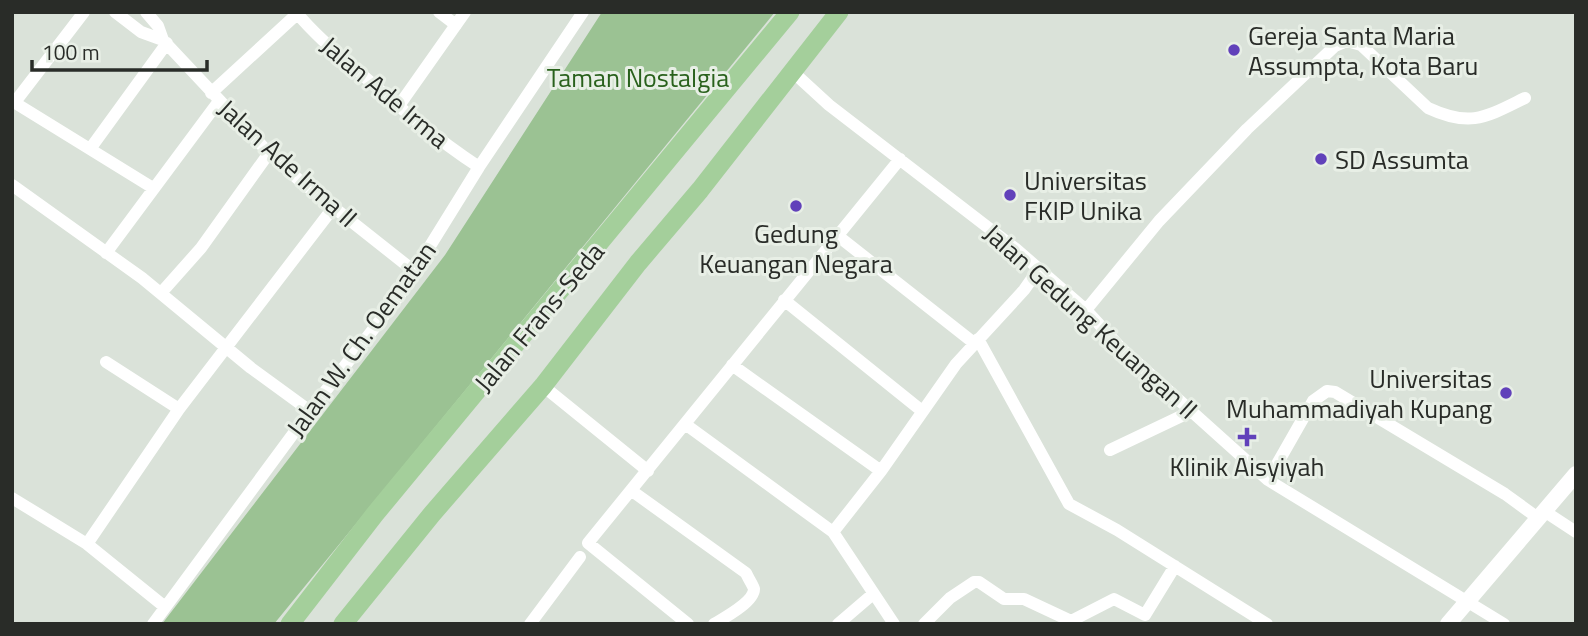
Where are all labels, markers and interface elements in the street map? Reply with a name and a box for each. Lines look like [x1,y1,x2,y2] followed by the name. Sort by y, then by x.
[1248,16,1478,85] place label: Gereja Santa Maria Assumpta, Kota Baru
[312,26,458,158] street label: Jalan Ade Irma
[32,28,206,72] scale bar
[42,36,99,68] text: 100 m
[1226,42,1242,58] marker: Gereja Santa Maria Assumpta, Kota Baru
[547,58,729,97] park label: Taman Nostalgia
[210,90,366,236] street label: Jalan Ade Irma II
[1335,140,1469,179] place label: SD Assumta
[1313,151,1329,167] marker: SD Assumta
[1024,161,1147,230] place label: Universitas FKIP Unika
[1002,187,1018,203] marker: Universitas FKIP Unika
[788,198,804,214] marker: Gedung Keuangan Negara
[699,214,893,283] place label: Gedung Keuangan Negara
[975,214,1207,428] street label: Jalan Gedung Keuangan II
[277,233,445,445] street label: Jalan W. Ch. Oematan
[465,234,613,400] street label: Jalan Frans-Seda
[1226,359,1492,428] place label: Universitas Muhammadiyah Kupang
[1498,385,1514,401] marker: Universitas Muhammadiyah Kupang
[1237,427,1257,447] marker: Klinik Aisyiyah
[1170,447,1324,486] place label: Klinik Aisyiyah

